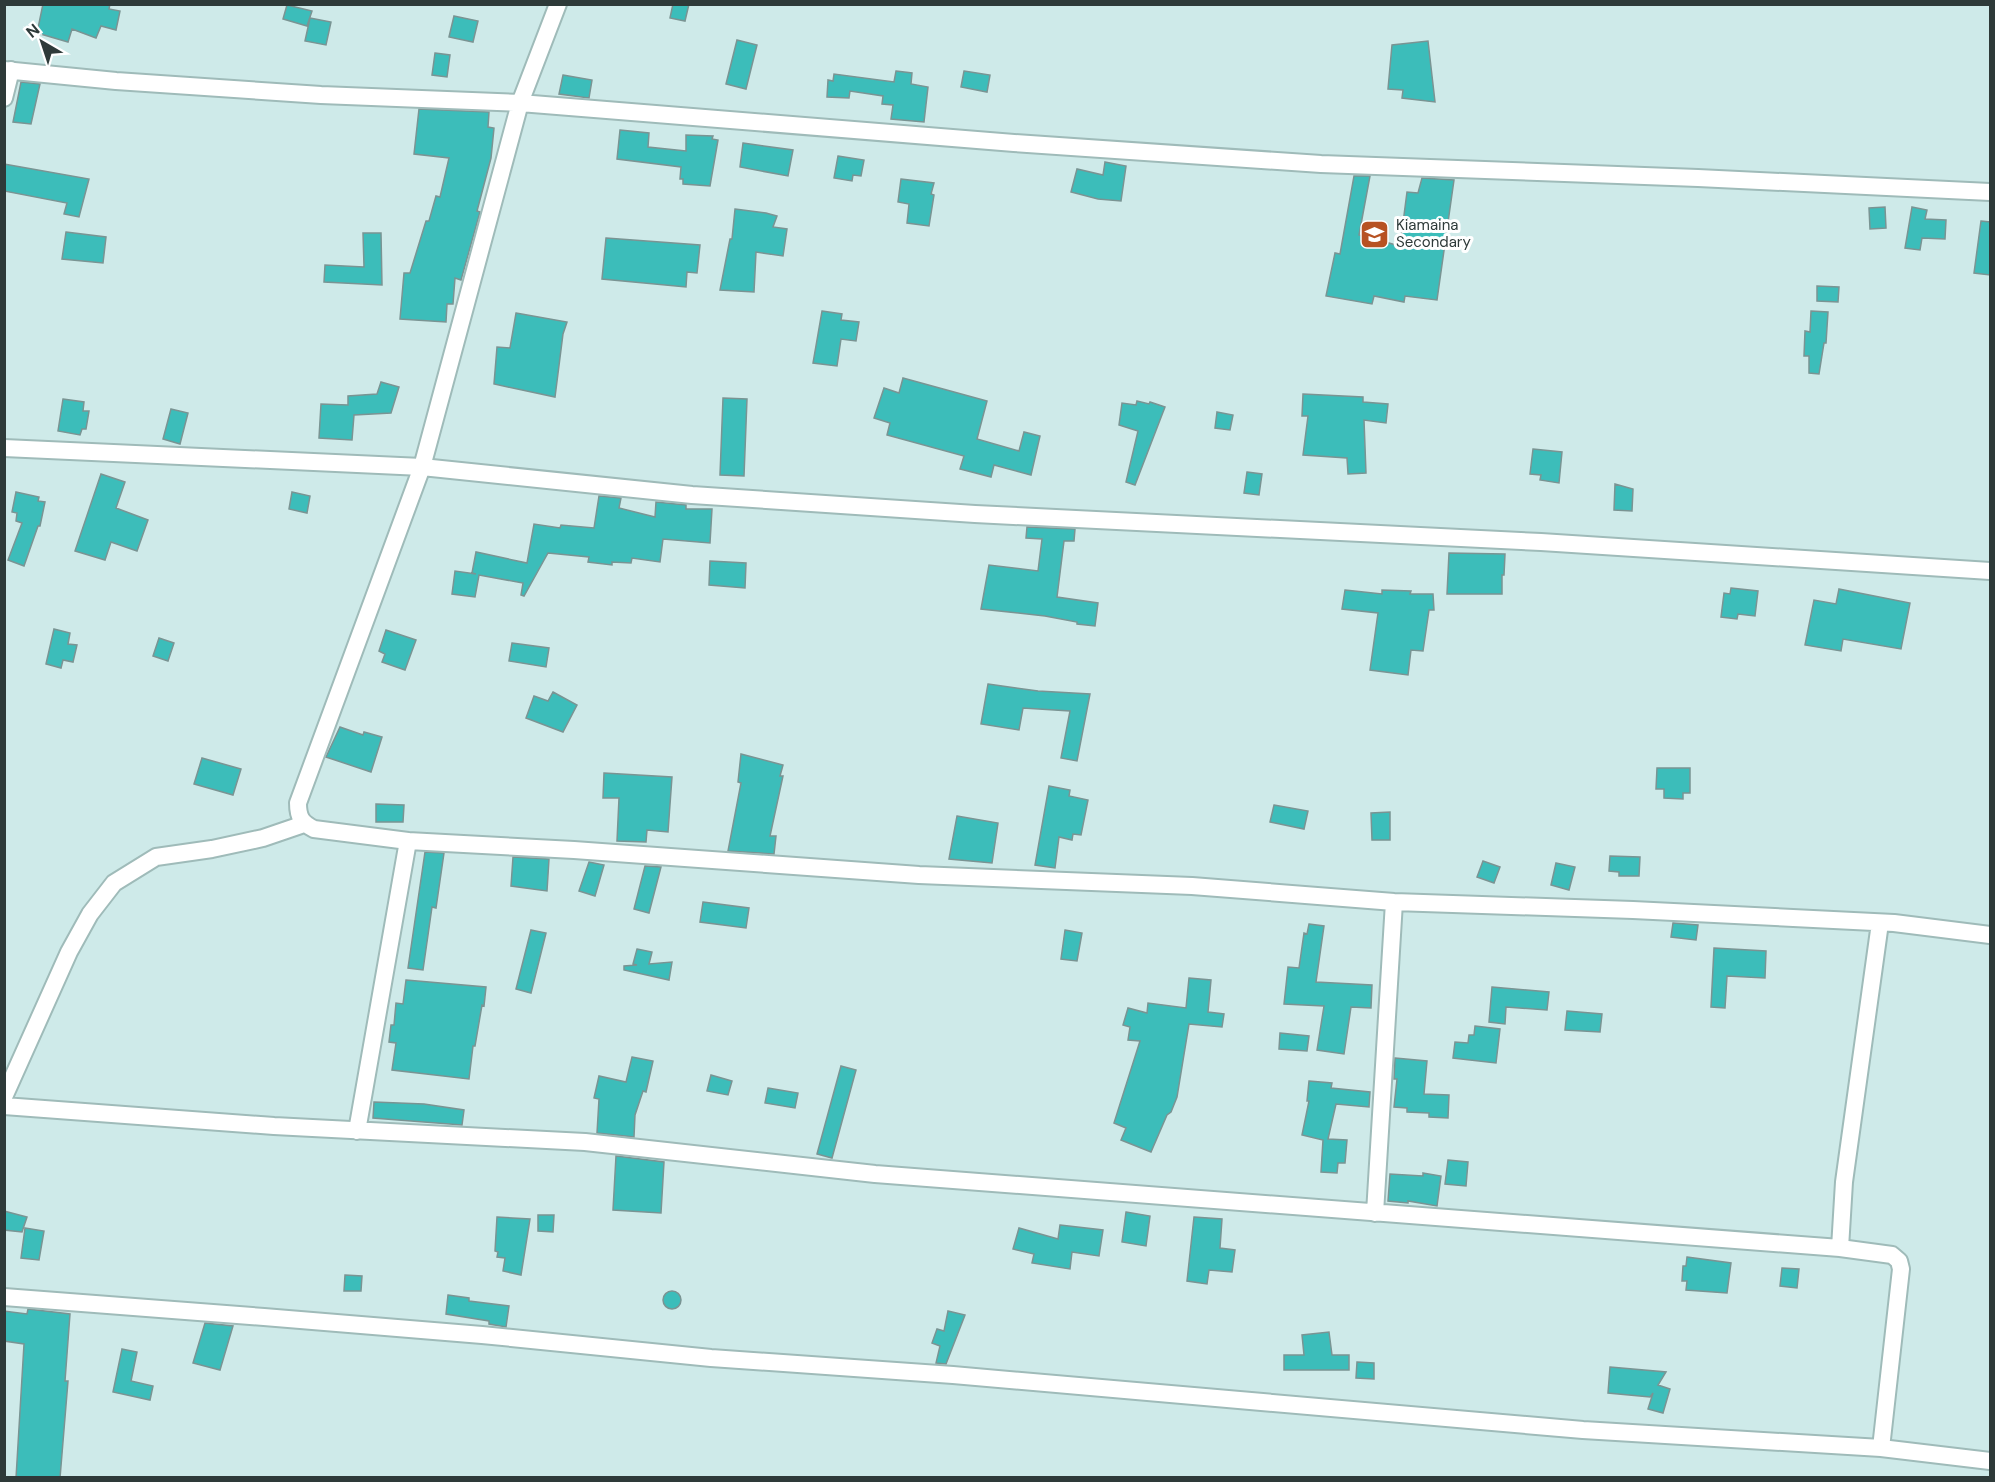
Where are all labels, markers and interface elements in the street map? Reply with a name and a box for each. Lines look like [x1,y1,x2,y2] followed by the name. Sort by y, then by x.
[12,12,72,72] north arrow
[22,19,44,43] text: N
[1396,215,1471,252] place label: Kiamaina Secondary
[1359,218,1391,250] school or university icon: Kiamaina Secondary

